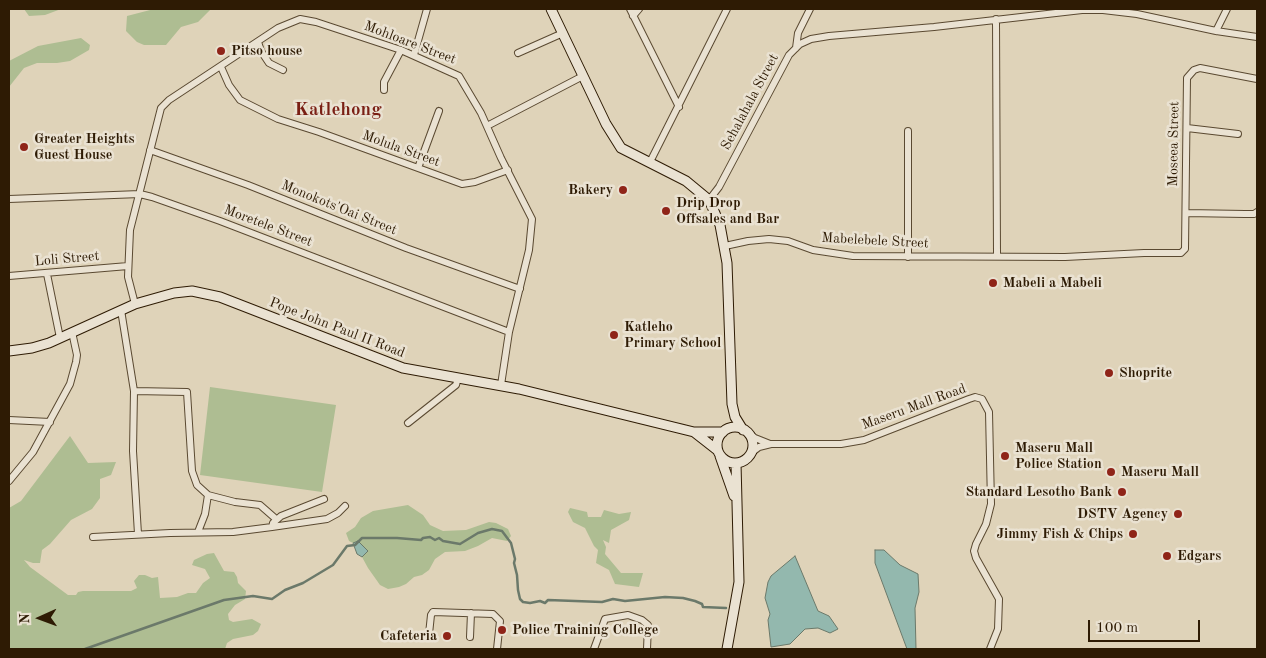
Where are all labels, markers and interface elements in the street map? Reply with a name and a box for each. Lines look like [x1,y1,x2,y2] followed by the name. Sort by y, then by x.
[362,18,458,68] street label: Mohloare Street
[231,43,302,59] place label: Pitso house
[215,45,227,57] marker: Pitso house
[718,51,782,153] street label: Sehalahala Street
[294,99,382,121] district label: Katlehong
[1165,101,1183,187] street label: Moseea Street
[360,127,442,171] street label: Molula Street
[34,131,135,164] place label: Greater Heights Guest House
[18,141,30,153] marker: Greater Heights Guest House
[279,177,399,239] street label: Monokots'Oai Street
[568,182,613,198] place label: Bakery
[617,184,629,196] marker: Bakery
[676,195,779,228] place label: Drip Drop Offsales and Bar
[221,201,315,251] street label: Moretele Street
[660,205,672,217] marker: Drip Drop Offsales and Bar
[821,230,929,252] street label: Mabelebele Street
[34,248,100,270] street label: Loli Street
[1003,275,1102,291] place label: Mabeli a Mabeli
[987,277,999,289] marker: Mabeli a Mabeli
[267,294,407,362] street label: Pope John Paul II Road
[624,319,721,352] place label: Katleho Primary School
[608,329,620,341] marker: Katleho Primary School
[1119,365,1172,381] place label: Shoprite
[1103,367,1115,379] marker: Shoprite
[860,380,968,434] street label: Maseru Mall Road
[1015,440,1102,472] place label: Maseru Mall Police Station
[999,450,1011,462] marker: Maseru Mall Police Station
[1121,464,1199,480] place label: Maseru Mall
[1105,466,1117,478] marker: Maseru Mall
[966,484,1112,500] place label: Standard Lesotho Bank
[1116,486,1128,498] marker: Standard Lesotho Bank
[1077,506,1168,522] place label: DSTV Agency
[1172,508,1184,520] marker: DSTV Agency
[997,526,1123,542] place label: Jimmy Fish & Chips
[1127,528,1139,540] marker: Jimmy Fish & Chips
[1177,548,1221,564] place label: Edgars
[1161,550,1173,562] marker: Edgars
[15,593,65,643] north arrow
[1091,610,1204,642] scale bar
[18,613,32,624] text: N
[1096,621,1138,636] text: 100 m
[512,622,658,638] place label: Police Training College
[496,624,508,636] marker: Police Training College
[380,628,437,644] place label: Cafeteria
[441,630,453,642] marker: Cafeteria

